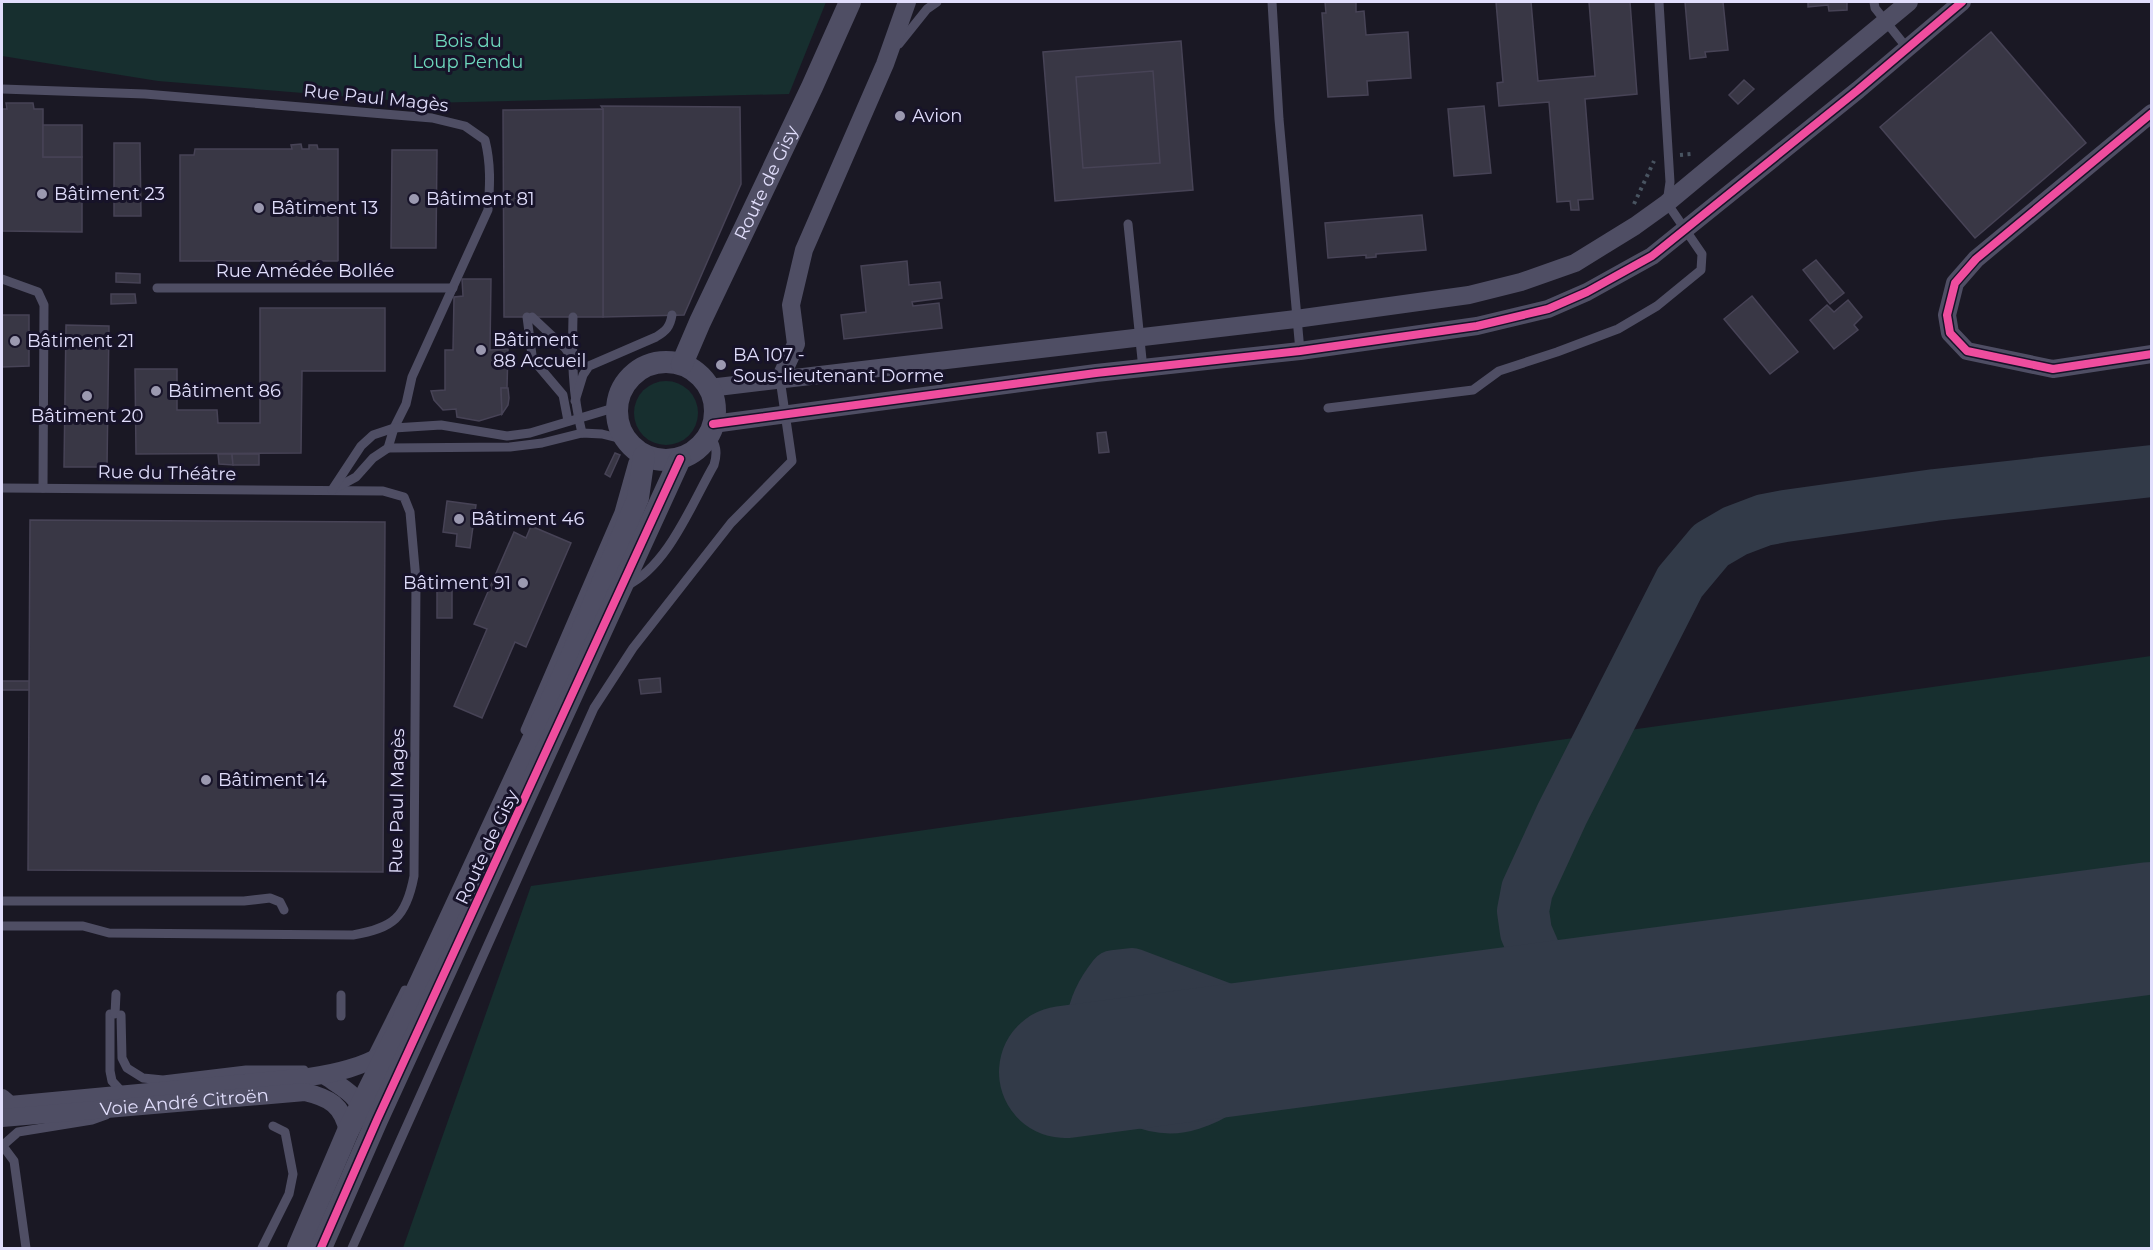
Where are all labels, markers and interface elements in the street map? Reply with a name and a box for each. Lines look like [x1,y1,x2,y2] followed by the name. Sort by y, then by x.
[413,30,523,73] park label: Bois du Loup Pendu
[303,79,450,117] street label: Rue Paul Magès
[912,105,963,127] place label: Avion
[893,109,907,123] marker: Avion
[730,122,803,243] street label: Route de Gisy
[54,183,165,205] place label: Bâtiment 23
[35,187,49,201] marker: Bâtiment 23
[426,188,535,210] place label: Bâtiment 81
[407,192,421,206] marker: Bâtiment 81
[271,197,378,219] place label: Bâtiment 13
[252,201,266,215] marker: Bâtiment 13
[216,260,394,282] street label: Rue Amédée Bollée
[493,329,586,372] place label: Bâtiment 88 Accueil
[27,330,134,352] place label: Bâtiment 21
[8,334,22,348] marker: Bâtiment 21
[474,343,488,357] marker: Bâtiment 88 Accueil
[733,344,944,387] place label: BA 107 - Sous-lieutenant Dorme
[714,358,728,372] marker: BA 107 - Sous-lieutenant Dorme
[168,380,281,402] place label: Bâtiment 86
[149,384,163,398] marker: Bâtiment 86
[80,389,94,403] marker: Bâtiment 20
[31,405,143,427] place label: Bâtiment 20
[98,461,237,485] street label: Rue du Théâtre
[471,508,584,530] place label: Bâtiment 46
[452,512,466,526] marker: Bâtiment 46
[403,572,511,594] place label: Bâtiment 91
[516,576,530,590] marker: Bâtiment 91
[385,728,409,874] street label: Rue Paul Magès
[218,769,327,791] place label: Bâtiment 14
[199,773,213,787] marker: Bâtiment 14
[451,786,523,908] street label: Route de Gisy
[99,1084,270,1121] street label: Voie André Citroën

